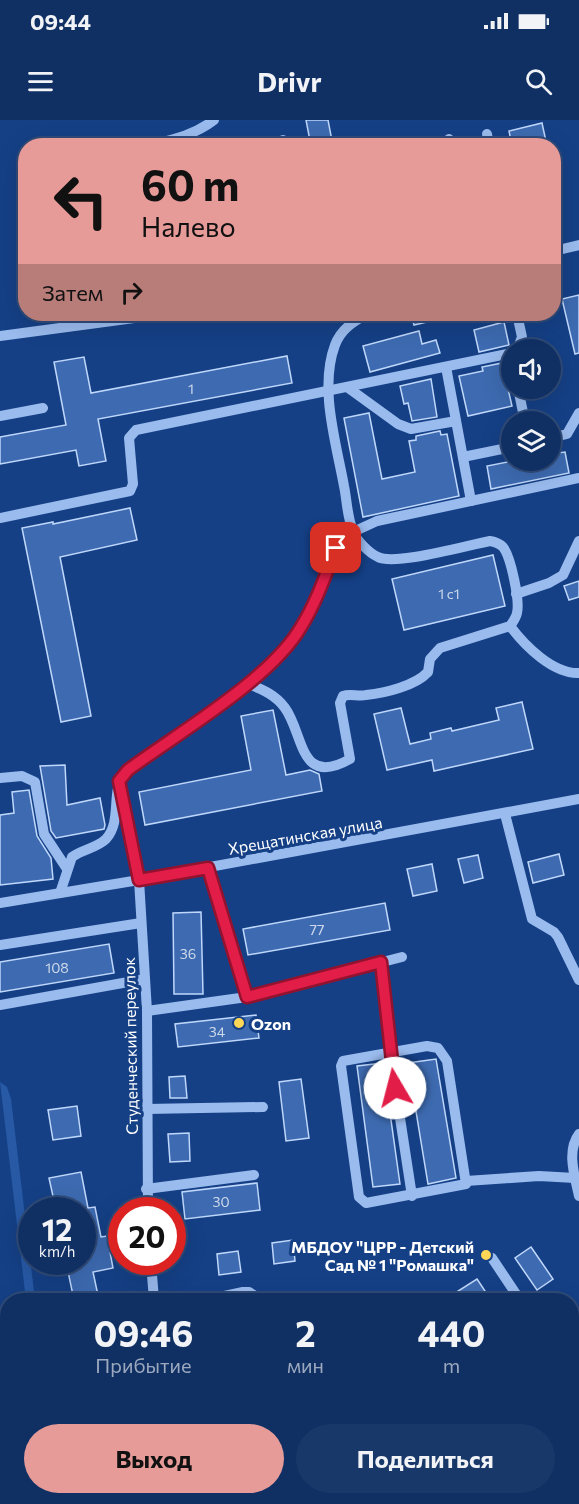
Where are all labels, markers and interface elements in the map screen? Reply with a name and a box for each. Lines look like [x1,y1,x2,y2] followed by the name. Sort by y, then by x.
[30,8,91,35] text: 09:44
[24,65,57,98] icon: menu
[257,65,322,98] text: Drivr
[522,65,555,98] icon: search
[141,158,240,210] text: 60 m
[42,162,120,240] icon: left
[141,210,236,243] text: Налево
[115,276,148,309] icon: right
[42,279,103,306] text: Затем
[501,339,561,471] map controls
[501,339,561,399] button: sound
[188,380,194,397] house number: 1
[501,411,561,471] button: layers
[310,522,361,573] pin
[319,531,352,564] icon: arrive
[438,585,460,602] house number: 1 с1
[226,812,384,858] street label: Хрещатинская улица
[310,921,324,938] house number: 77
[180,945,196,962] house number: 36
[119,956,141,1135] street label: Студенческий переулок
[45,959,69,976] house number: 108
[251,1014,291,1033] place label: Ozon
[232,1016,246,1030] marker: Ozon
[209,1023,226,1040] house number: 34
[363,1056,427,1120] position arrow
[212,1193,230,1210] house number: 30
[108,1197,186,1275] speed limit sign: 20
[42,1210,72,1247] text: 12
[291,1237,474,1274] place label: МБДОУ "ЦРР - Детский Сад № 1 "Ромашка"
[39,1242,75,1260] text: km/h
[479,1248,493,1262] marker: МБДОУ "ЦРР - Детский Сад № 1 "Ромашка"
[93,1310,193,1354] text: 09:46
[295,1310,316,1354] text: 2
[417,1310,486,1354] text: 440
[95,1353,192,1377] text: Прибытие
[287,1353,324,1377] text: мин
[443,1353,460,1377] text: m
[24,1424,284,1493] button: Выход
[296,1424,555,1493] button: Поделиться

